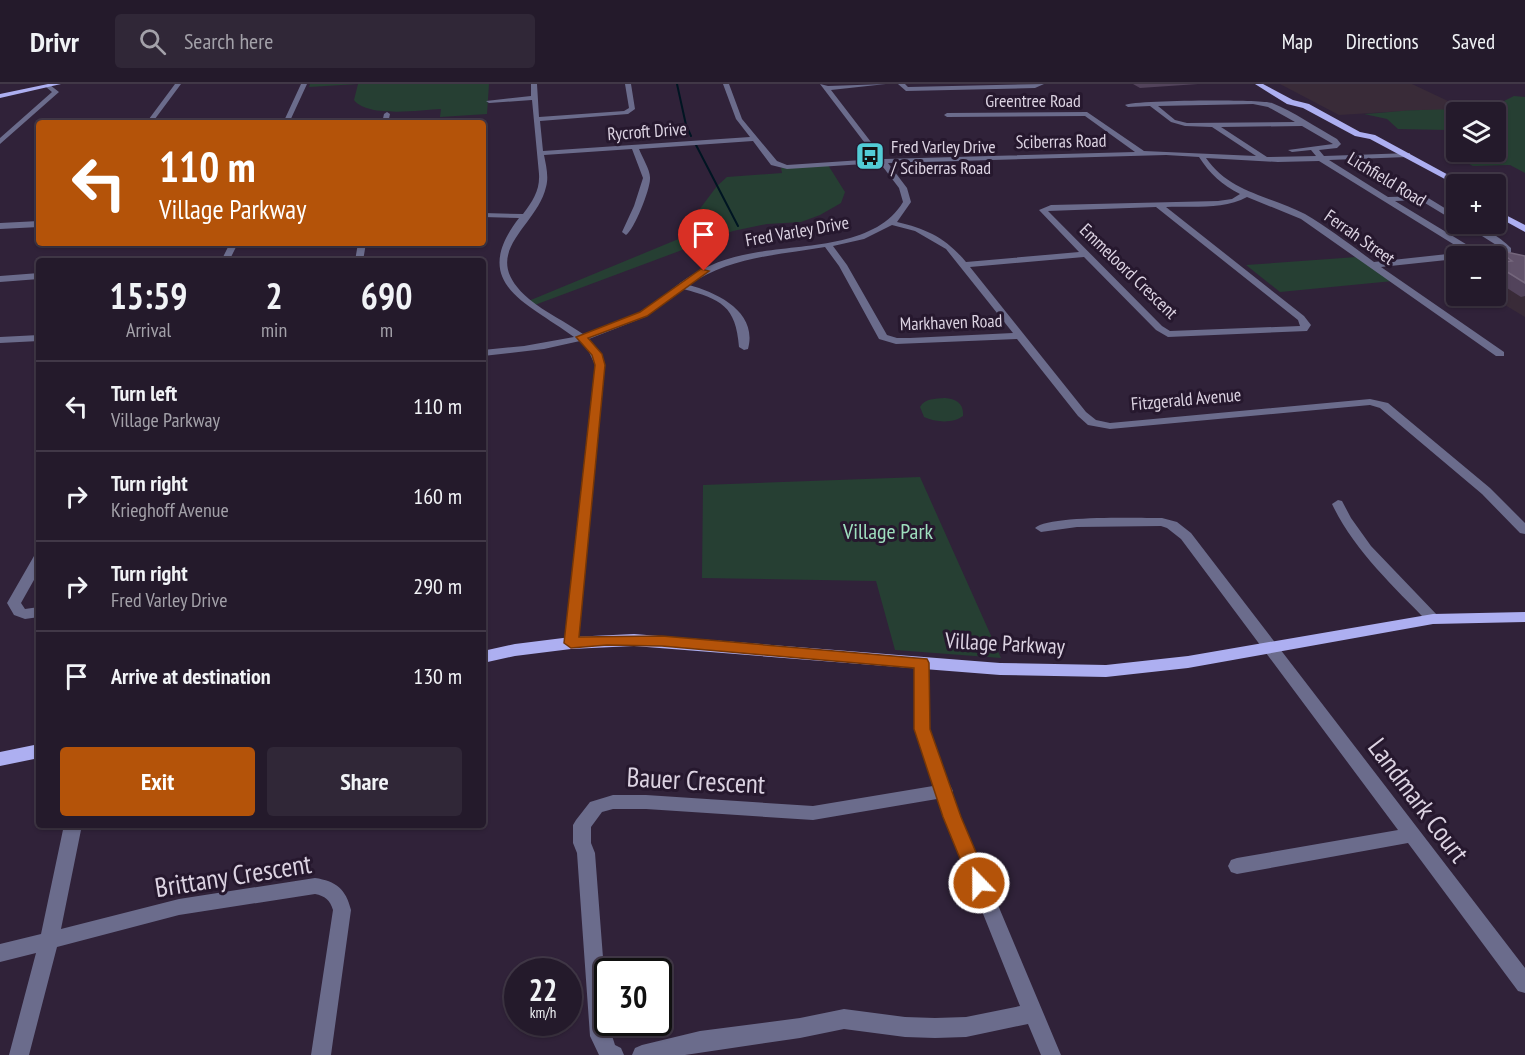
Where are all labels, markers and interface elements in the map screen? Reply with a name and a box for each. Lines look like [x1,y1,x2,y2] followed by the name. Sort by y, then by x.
[115,14,535,68] search box
[30,23,79,60] text: Drivr
[136,25,169,58] icon: search
[184,27,273,55] text: Search here
[1282,28,1313,55] text: Map
[1346,28,1419,55] text: Directions
[1452,28,1495,55] text: Saved
[985,89,1081,112] street label: Greentree Road
[1446,102,1506,306] map controls
[1446,102,1506,162] button: layers
[606,117,688,145] street label: Rycroft Drive
[1015,129,1107,153] street label: Sciberras Road
[890,135,996,179] place label: Fred Varley Drive / Sciberras Road
[159,139,256,194] text: 110 m
[854,140,886,172] bus stop icon: Fred Varley Drive / Sciberras Road
[60,144,138,222] icon: left
[1344,147,1430,211] street label: Lichfield Road
[1446,174,1506,234] button: +
[159,192,306,226] text: Village Parkway
[1320,204,1400,270] street label: Ferrah Street
[678,209,729,271] pin
[743,211,851,251] street label: Fred Varley Drive
[687,218,720,251] icon: arrive
[1075,218,1183,324] street label: Emmeloord Crescent
[1446,246,1506,306] button: −
[110,272,187,319] text: 15:59
[265,272,283,319] text: 2
[361,272,412,319] text: 690
[899,309,1003,335] street label: Markhaven Road
[126,317,171,343] text: Arrival
[261,317,287,343] text: min
[380,317,393,343] text: m
[111,379,177,407] text: Turn left
[1130,383,1242,415] street label: Fitzgerald Avenue
[60,390,93,423] icon: left
[413,392,462,420] text: 110 m
[111,407,220,433] text: Village Parkway
[111,469,188,497] text: Turn right
[60,480,93,513] icon: right
[413,482,462,510] text: 160 m
[111,497,229,523] text: Krieghoff Avenue
[842,517,933,545] park label: Village Park
[111,559,188,587] text: Turn right
[60,570,93,603] icon: right
[413,572,462,600] text: 290 m
[111,587,227,613] text: Fred Varley Drive
[943,626,1066,660] street label: Village Parkway
[60,660,93,693] icon: arrive
[111,662,271,690] text: Arrive at destination
[413,662,462,690] text: 130 m
[1361,731,1477,869] street label: Landmark Court
[60,747,255,816] button: Exit
[267,747,462,816] button: Share
[626,759,767,801] street label: Bauer Crescent
[152,846,314,904] street label: Brittany Crescent
[947,851,1011,915] position arrow
[594,958,672,1036] speed limit sign: 30
[529,970,557,1009] text: 22
[530,1003,556,1022] text: km/h

